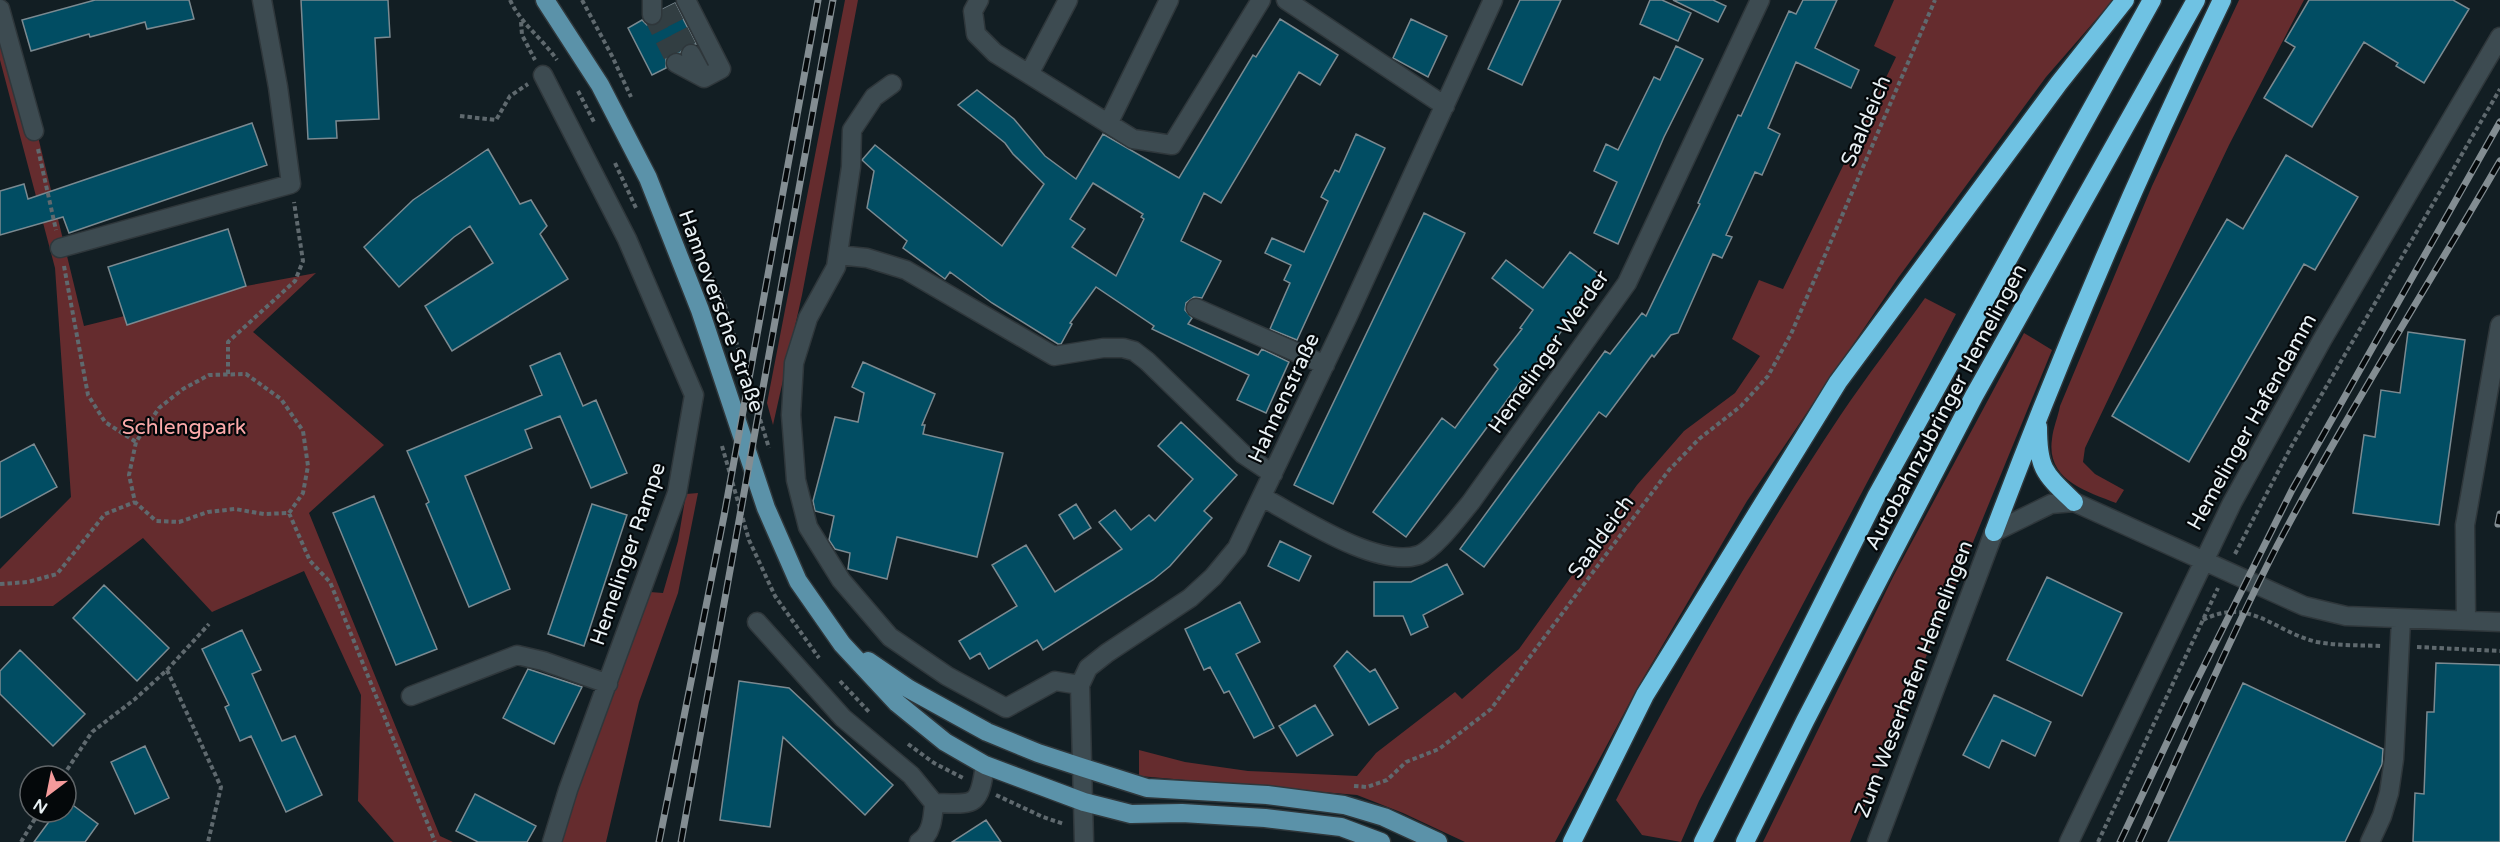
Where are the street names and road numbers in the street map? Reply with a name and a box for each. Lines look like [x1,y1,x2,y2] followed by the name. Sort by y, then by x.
[1836,72,1896,170] street label: Saaldeich
[673,207,769,416] street label: Hannoversche Straße
[1860,260,2032,554] street label: Autobahnzubringer Hemelingen
[1483,266,1615,438] street label: Hemelinger Werder
[2182,309,2322,535] street label: Hemelinger Hafendamm
[1243,329,1325,467] street label: Hahnenstraße
[585,459,671,649] street label: Hemelinger Rampe
[1563,491,1639,583] street label: Saaldeich
[1850,537,1978,821] street label: Zum Weserhafen Hemelingen

